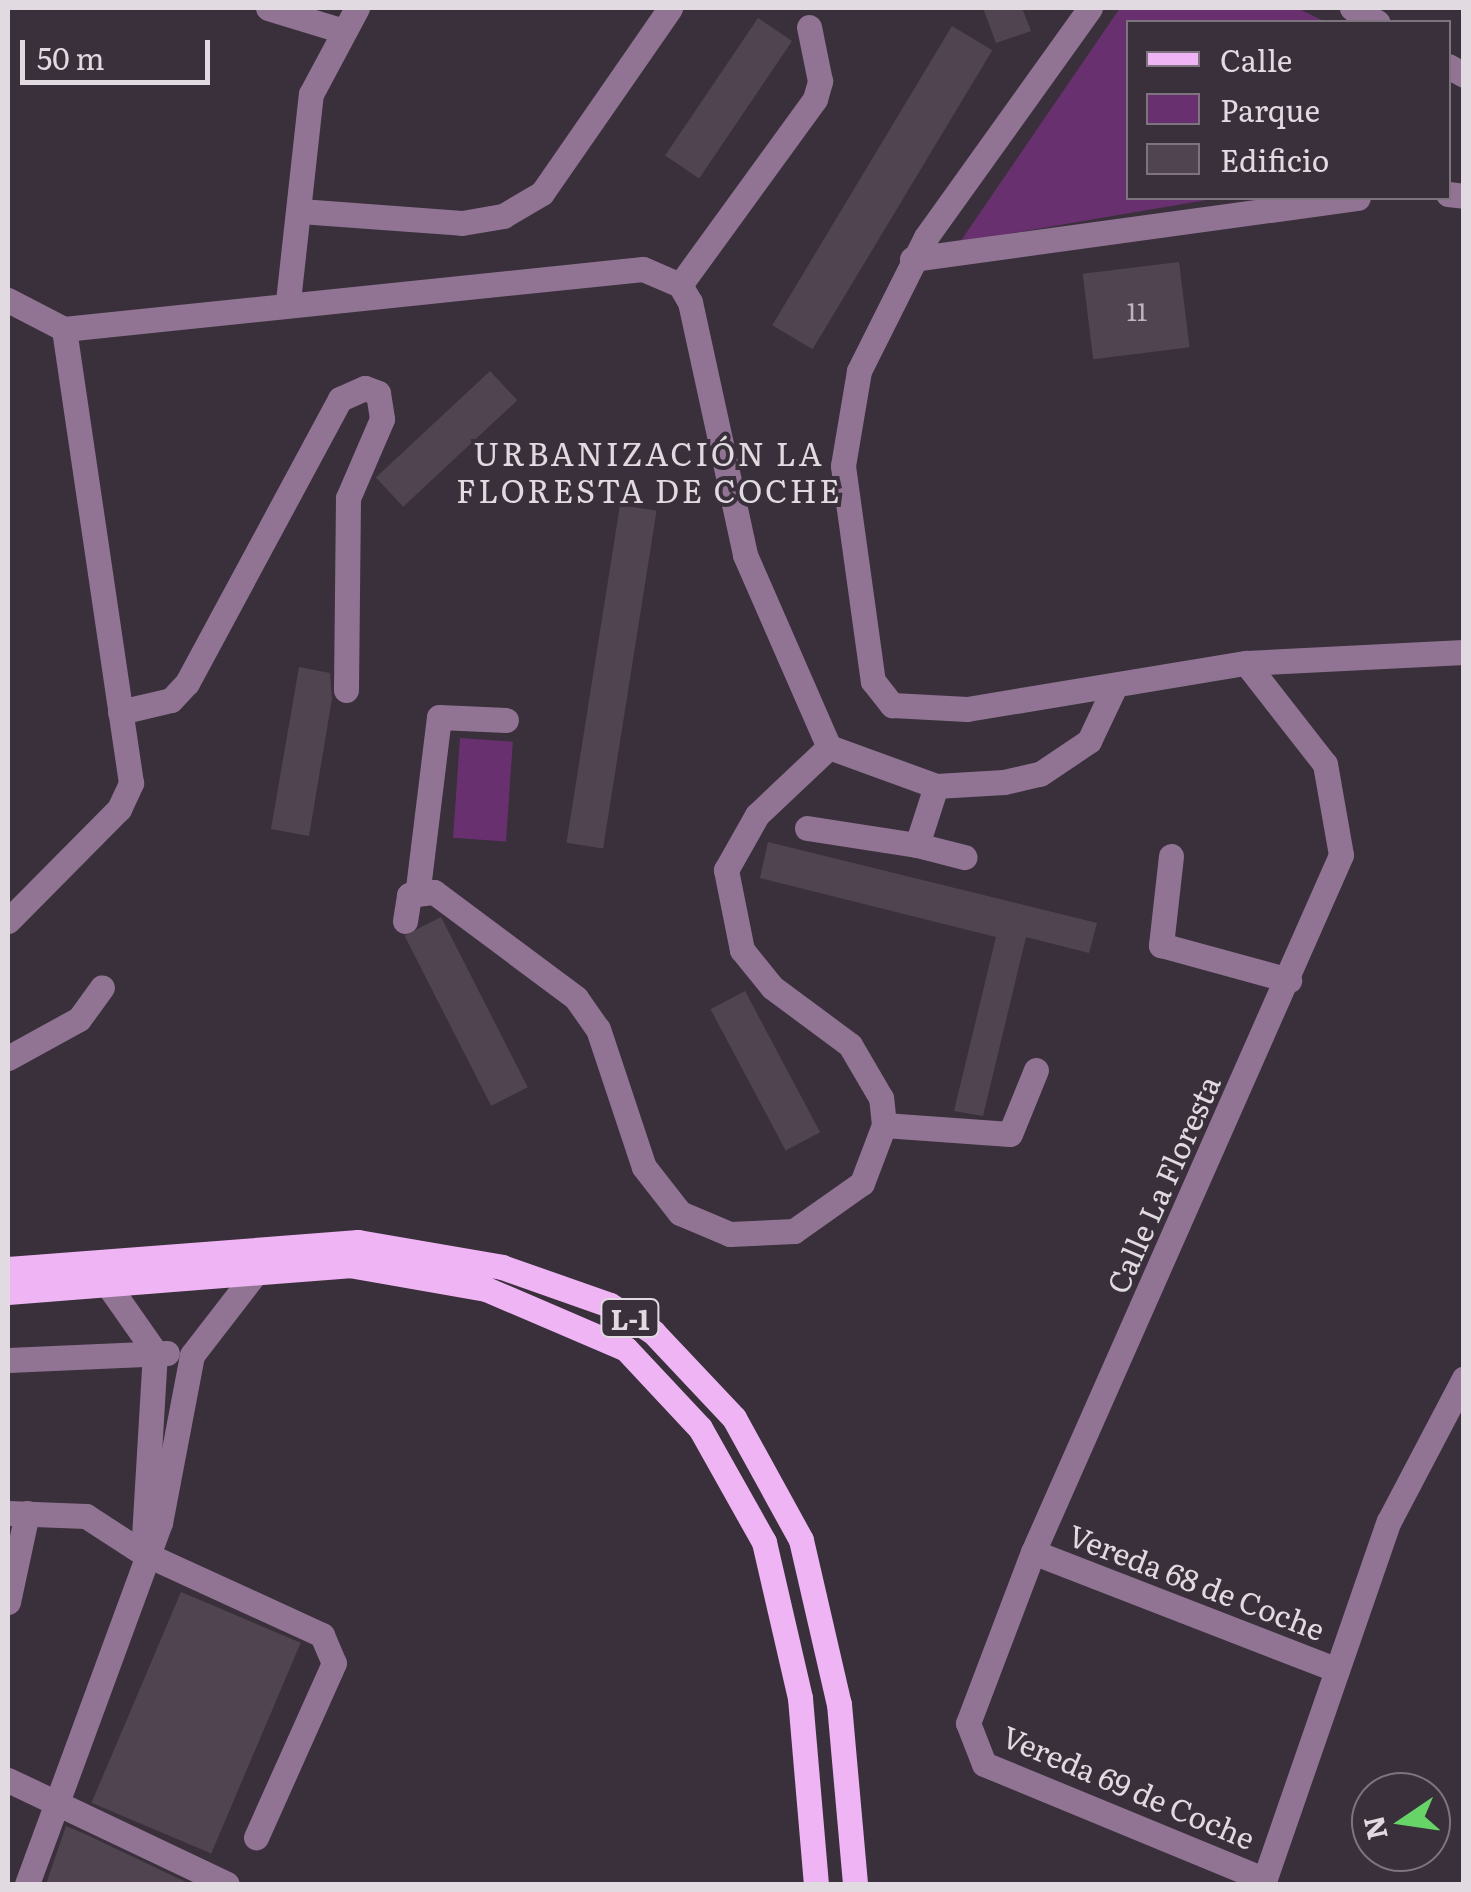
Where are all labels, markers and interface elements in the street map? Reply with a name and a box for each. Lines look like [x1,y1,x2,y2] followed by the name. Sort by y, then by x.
[25,20,215,82] scale bar
[1126,20,1451,200] legend
[37,35,105,79] text: 50 m
[1220,37,1292,81] text: Calle
[1220,87,1320,131] text: Parque
[1220,137,1329,181] text: Edificio
[1127,296,1147,326] house number: 11
[456,434,842,509] district label: URBANIZACIÓN LA FLORESTA DE COCHE
[1098,1070,1226,1298] street label: Calle La Floresta
[600,1295,660,1341] road number: L-1
[1064,1516,1330,1646] street label: Vereda 68 de Coche
[998,1717,1260,1855] street label: Vereda 69 de Coche
[1351,1772,1451,1872] north arrow
[1351,1812,1397,1844] text: N

